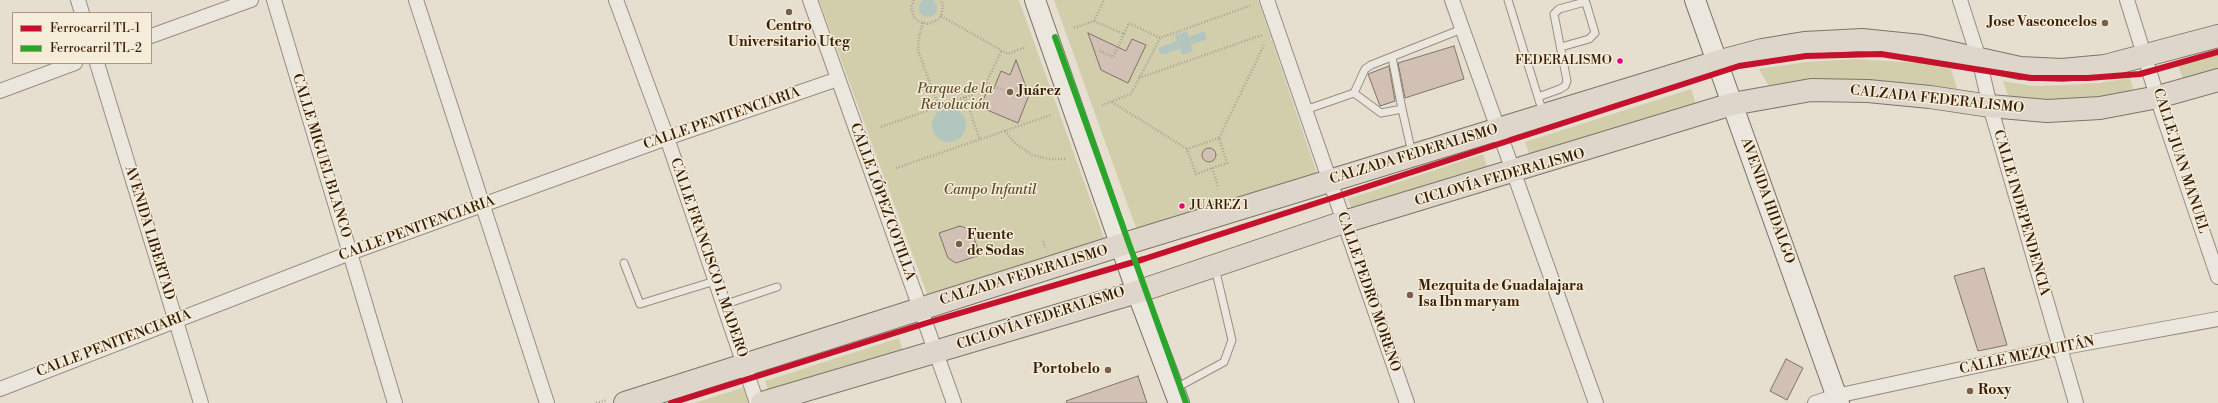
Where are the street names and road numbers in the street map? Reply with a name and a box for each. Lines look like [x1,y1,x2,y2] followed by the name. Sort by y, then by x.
[288,72,354,240] street label: CALLE MIGUEL BLANCO
[1849,83,2025,117] street label: CALZADA FEDERALISMO
[641,84,803,154] street label: CALLE PENITENCIARIA
[2149,86,2211,236] street label: CALLE JUAN MANUEL
[846,121,918,283] street label: CALLE LÓPEZ COTILLA
[1328,121,1500,189] street label: CALZADA FEDERALISMO
[1989,128,2053,298] street label: CALLE INDEPENDENCIA
[1736,136,1798,266] street label: AVENIDA HIDALGO
[1413,146,1587,210] street label: CICLOVÍA FEDERALISMO
[666,156,750,360] street label: CALLE FRANCISCO I. MADERO
[121,164,177,302] street label: AVENIDA LIBERTAD
[337,193,497,265] street label: CALLE PENITENCIARIA
[1333,210,1403,374] street label: CALLE PEDRO MORENO
[938,242,1110,310] street label: CALZADA FEDERALISMO
[955,284,1127,354] street label: CICLOVÍA FEDERALISMO
[34,307,194,381] street label: CALLE PENITENCIARIA
[1958,333,2096,379] street label: CALLE MEZQUITÁN

